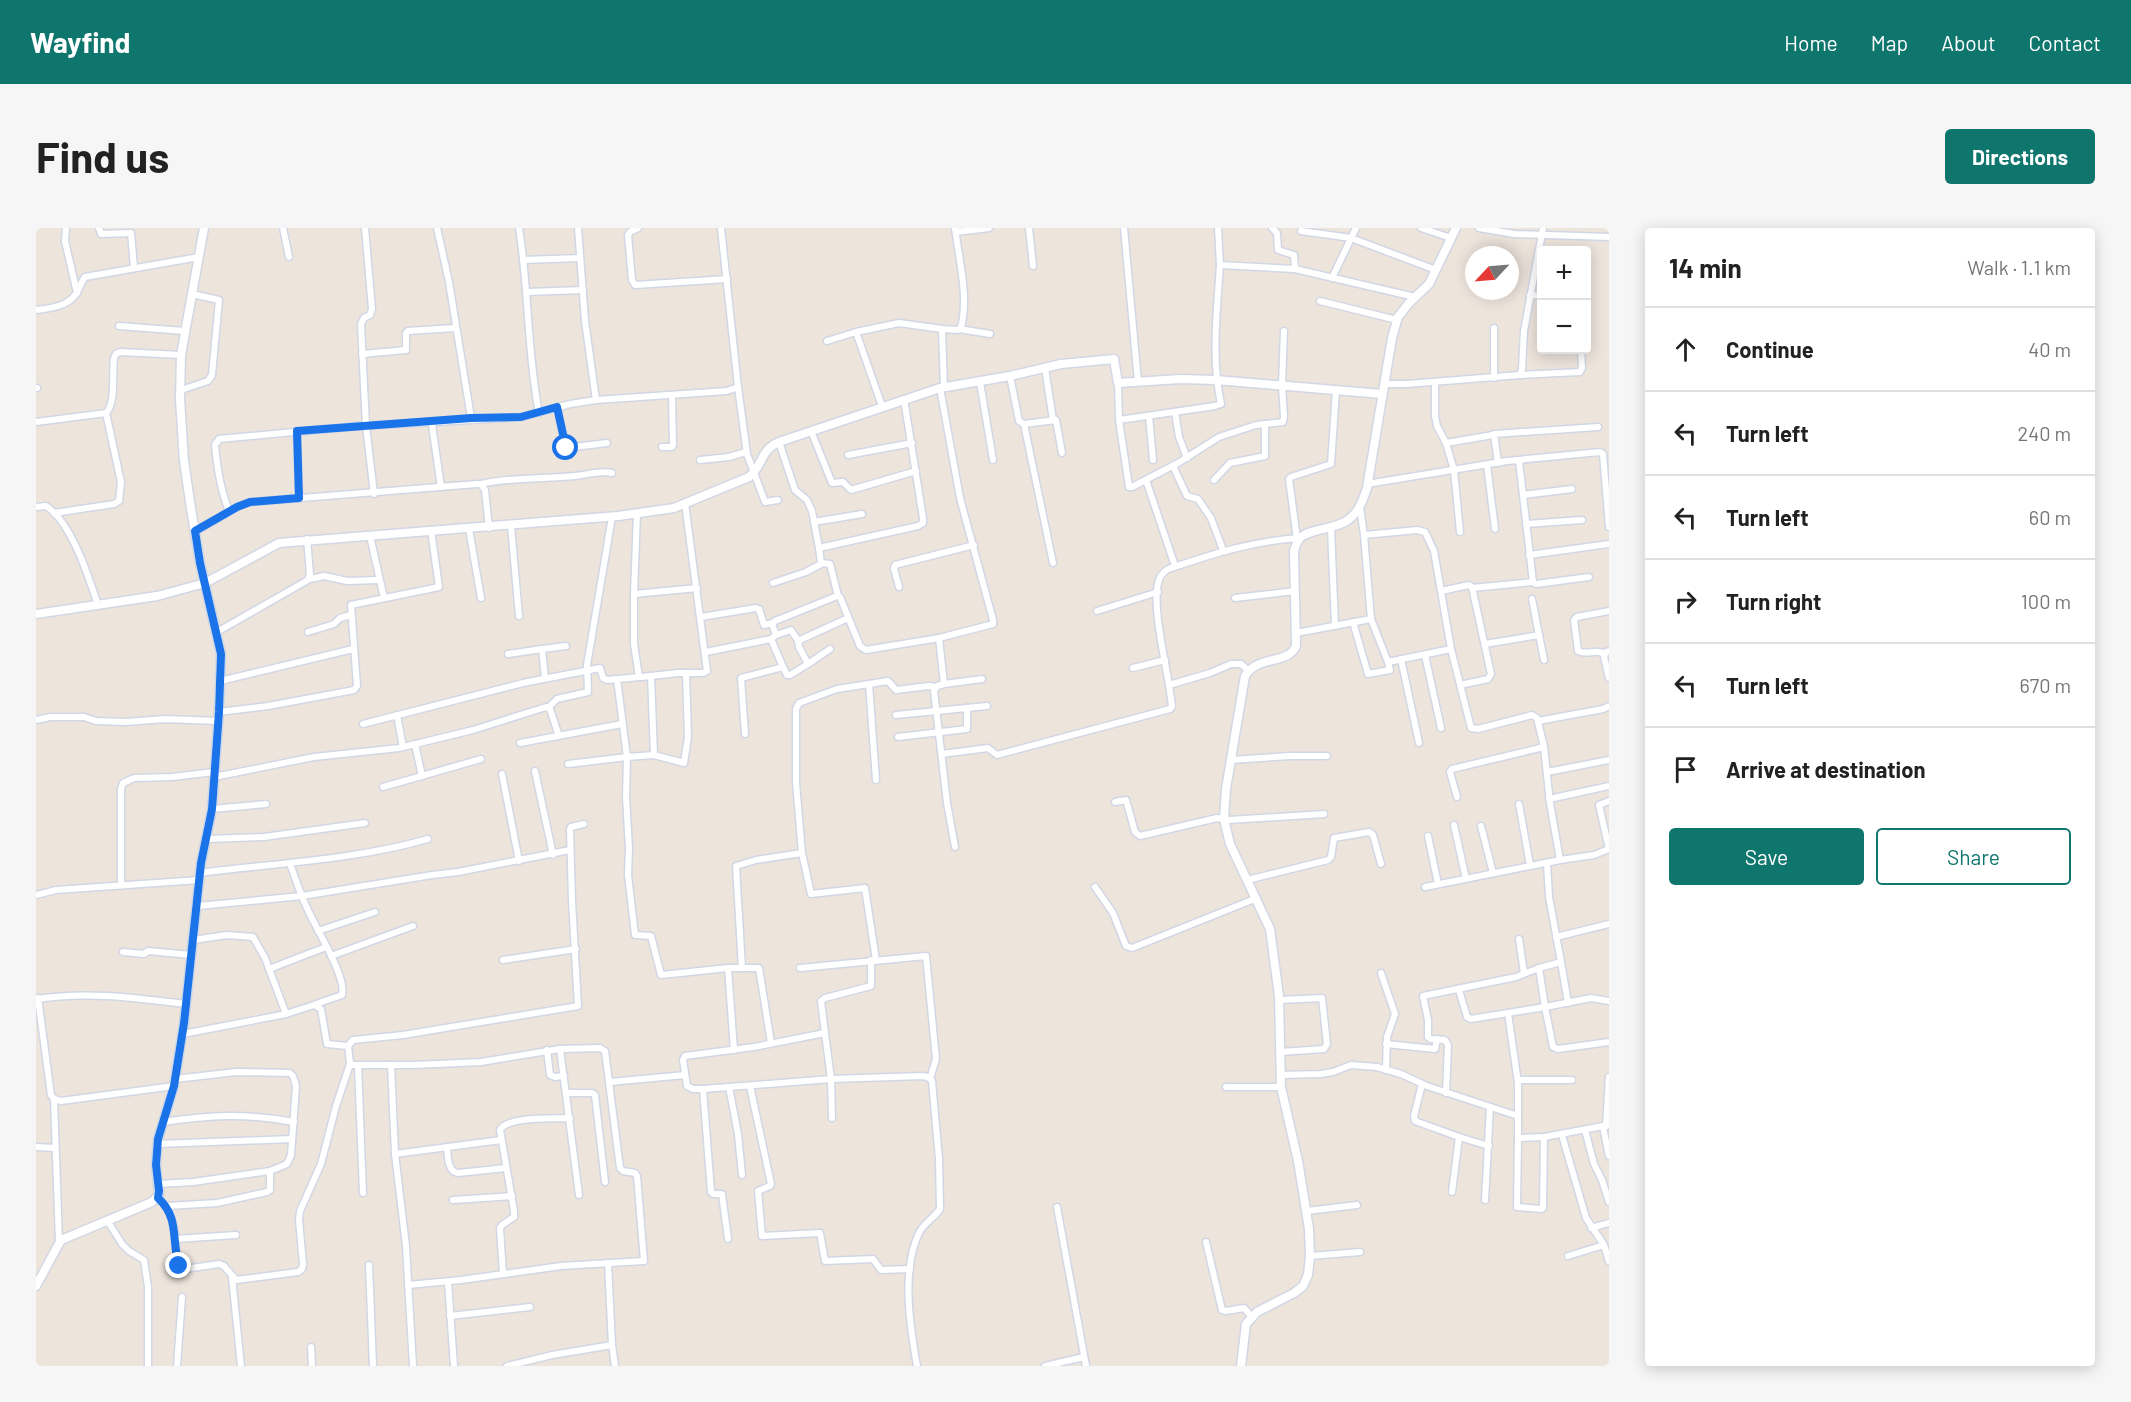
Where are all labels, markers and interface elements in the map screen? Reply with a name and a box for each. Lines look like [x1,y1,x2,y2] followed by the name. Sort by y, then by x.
[30,25,130,59] text: Wayfind
[1784,30,1838,55] text: Home
[1871,30,1908,55] text: Map
[1941,30,1996,55] text: About
[2029,30,2101,55] text: Contact
[1945,129,2095,184] button: Directions
[36,131,169,181] text: Find us
[1465,246,1519,300] north arrow
[1537,246,1591,354] map controls
[1537,246,1591,300] button: +
[1669,252,1742,283] text: 14 min
[1967,255,2071,279] text: Walk · 1.1 km
[1537,300,1591,354] button: −
[1669,333,1702,366] icon: ahead
[1726,336,1814,362] text: Continue
[2028,337,2071,361] text: 40 m
[1669,417,1702,450] icon: left
[1726,420,1809,446] text: Turn left
[2017,421,2071,445] text: 240 m
[552,434,578,460] route start
[1669,501,1702,534] icon: left
[1726,504,1809,530] text: Turn left
[2029,505,2071,529] text: 60 m
[1669,585,1702,618] icon: right
[1726,588,1821,614] text: Turn right
[2021,589,2071,613] text: 100 m
[1669,669,1702,702] icon: left
[1726,672,1809,698] text: Turn left
[2019,673,2071,697] text: 670 m
[1669,753,1702,786] icon: arrive
[1726,756,1925,782] text: Arrive at destination
[1669,828,1864,885] button: Save
[1876,828,2071,885] button: Share
[165,1252,191,1278] route end

